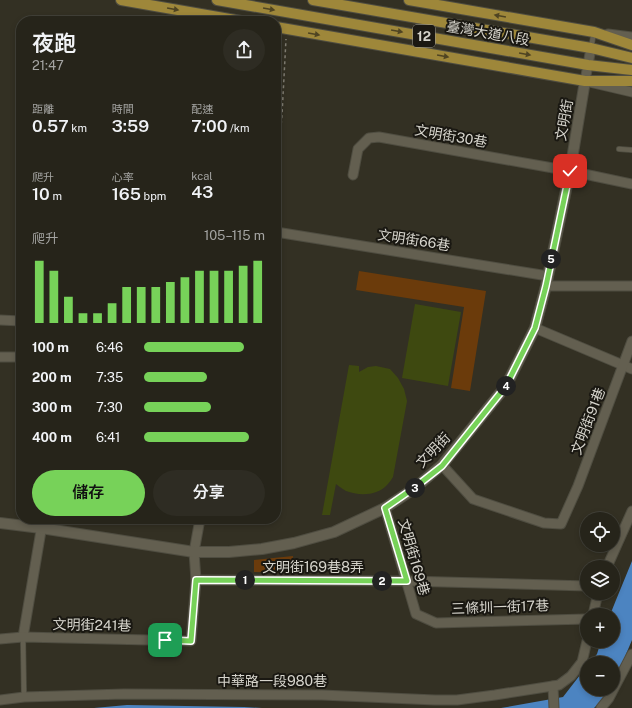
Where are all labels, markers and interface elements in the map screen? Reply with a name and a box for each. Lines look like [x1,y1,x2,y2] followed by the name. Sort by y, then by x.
[167,6,179,12] one-way arrow
[263,6,275,12] one-way arrow
[494,12,506,18] one-way arrow
[445,18,531,48] street label: 臺灣大道八段
[413,25,435,47] road number: 12
[223,29,265,71] button: share
[391,29,403,35] one-way arrow
[32,30,76,56] text: 夜跑
[308,31,321,37] one-way arrow
[519,51,531,57] one-way arrow
[436,53,449,59] one-way arrow
[32,58,64,73] text: 21:47
[552,98,576,142] street label: 文明街
[32,103,54,115] text: 距離
[112,103,134,115] text: 時間
[191,103,213,115] text: 配速
[32,116,69,136] text: 0.57
[112,116,149,136] text: 3:59
[191,116,227,136] text: 7:00
[69,122,87,134] text: km
[227,122,250,134] text: /km
[414,122,488,150] street label: 文明街30巷
[553,154,587,188] pin
[559,160,581,182] icon: check
[191,170,213,182] text: kcal
[32,171,54,183] text: 爬升
[112,171,134,183] text: 心率
[191,182,213,202] text: 43
[32,184,50,204] text: 10
[112,184,141,204] text: 165
[50,190,62,202] text: m
[141,190,166,202] text: bpm
[377,226,451,254] street label: 文明街66巷
[204,228,265,243] text: 105–115 m
[32,231,58,246] text: 爬升
[541,249,561,269] pin: 5
[547,253,555,265] text: 5
[32,340,69,355] text: 100 m
[96,340,123,355] text: 6:46
[32,370,72,385] text: 200 m
[96,370,123,385] text: 7:35
[496,376,516,396] pin: 4
[502,380,510,392] text: 4
[568,385,608,457] street label: 文明街91巷
[32,400,72,415] text: 300 m
[96,400,123,415] text: 7:30
[413,429,453,471] street label: 文明街
[32,430,72,445] text: 400 m
[96,430,120,445] text: 6:41
[32,470,145,516] button: 儲存
[153,470,265,516] button: 分享
[405,478,425,498] pin: 3
[411,482,419,494] text: 3
[580,512,620,696] map controls
[580,512,620,552] button: locate
[395,517,433,597] street label: 文明街169巷
[262,559,364,575] street label: 文明街169巷8弄
[580,560,620,600] button: layers
[235,570,255,590] pin: 1
[372,571,392,591] pin: 2
[243,574,247,586] text: 1
[379,575,386,587] text: 2
[451,597,549,617] street label: 三條圳一街17巷
[580,608,620,648] button: +
[52,616,132,634] street label: 文明街241巷
[148,623,182,657] pin
[154,629,176,651] icon: arrive
[580,656,620,696] button: −
[217,673,327,689] street label: 中華路一段980巷

